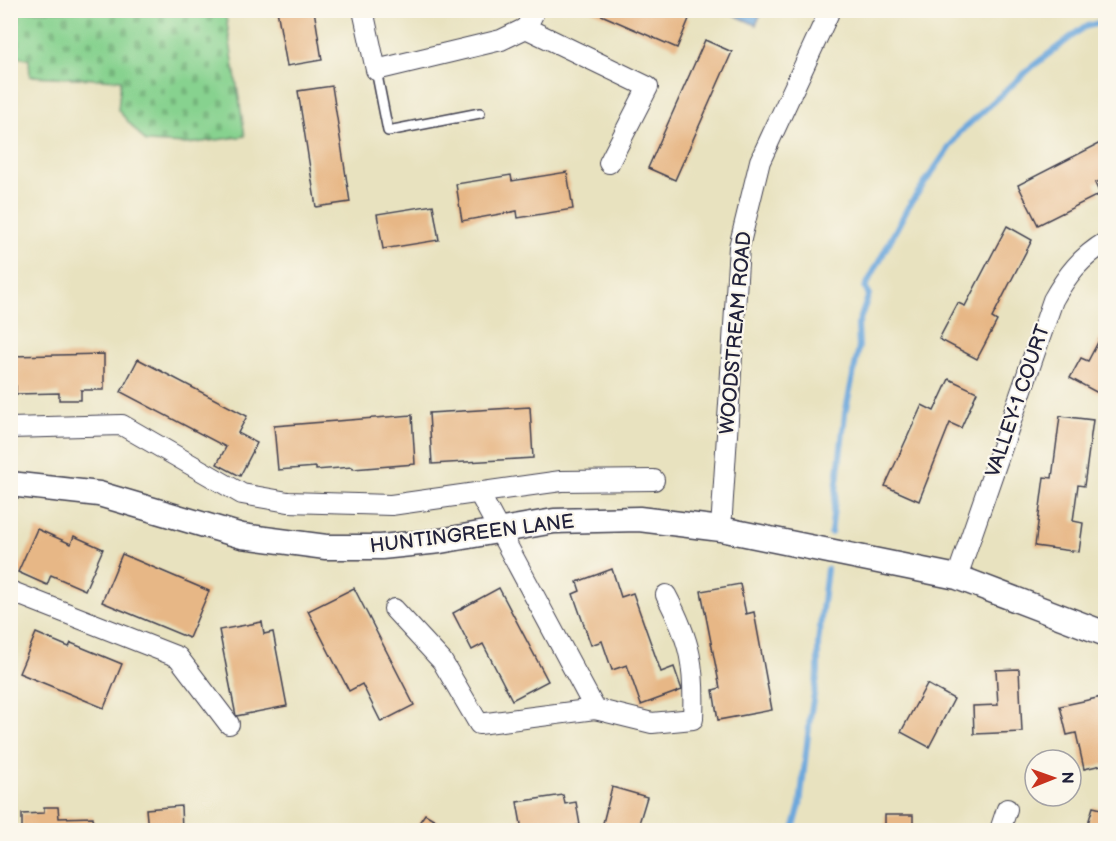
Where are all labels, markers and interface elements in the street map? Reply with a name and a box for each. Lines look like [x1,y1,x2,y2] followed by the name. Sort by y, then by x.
[715,230,757,436] street label: WOODSTREAM ROAD
[981,322,1055,480] street label: VALLEY-1 COURT
[369,510,575,558] street label: HUNTINGREEN LANE
[1023,748,1083,808] north arrow
[1057,772,1076,784] text: N

